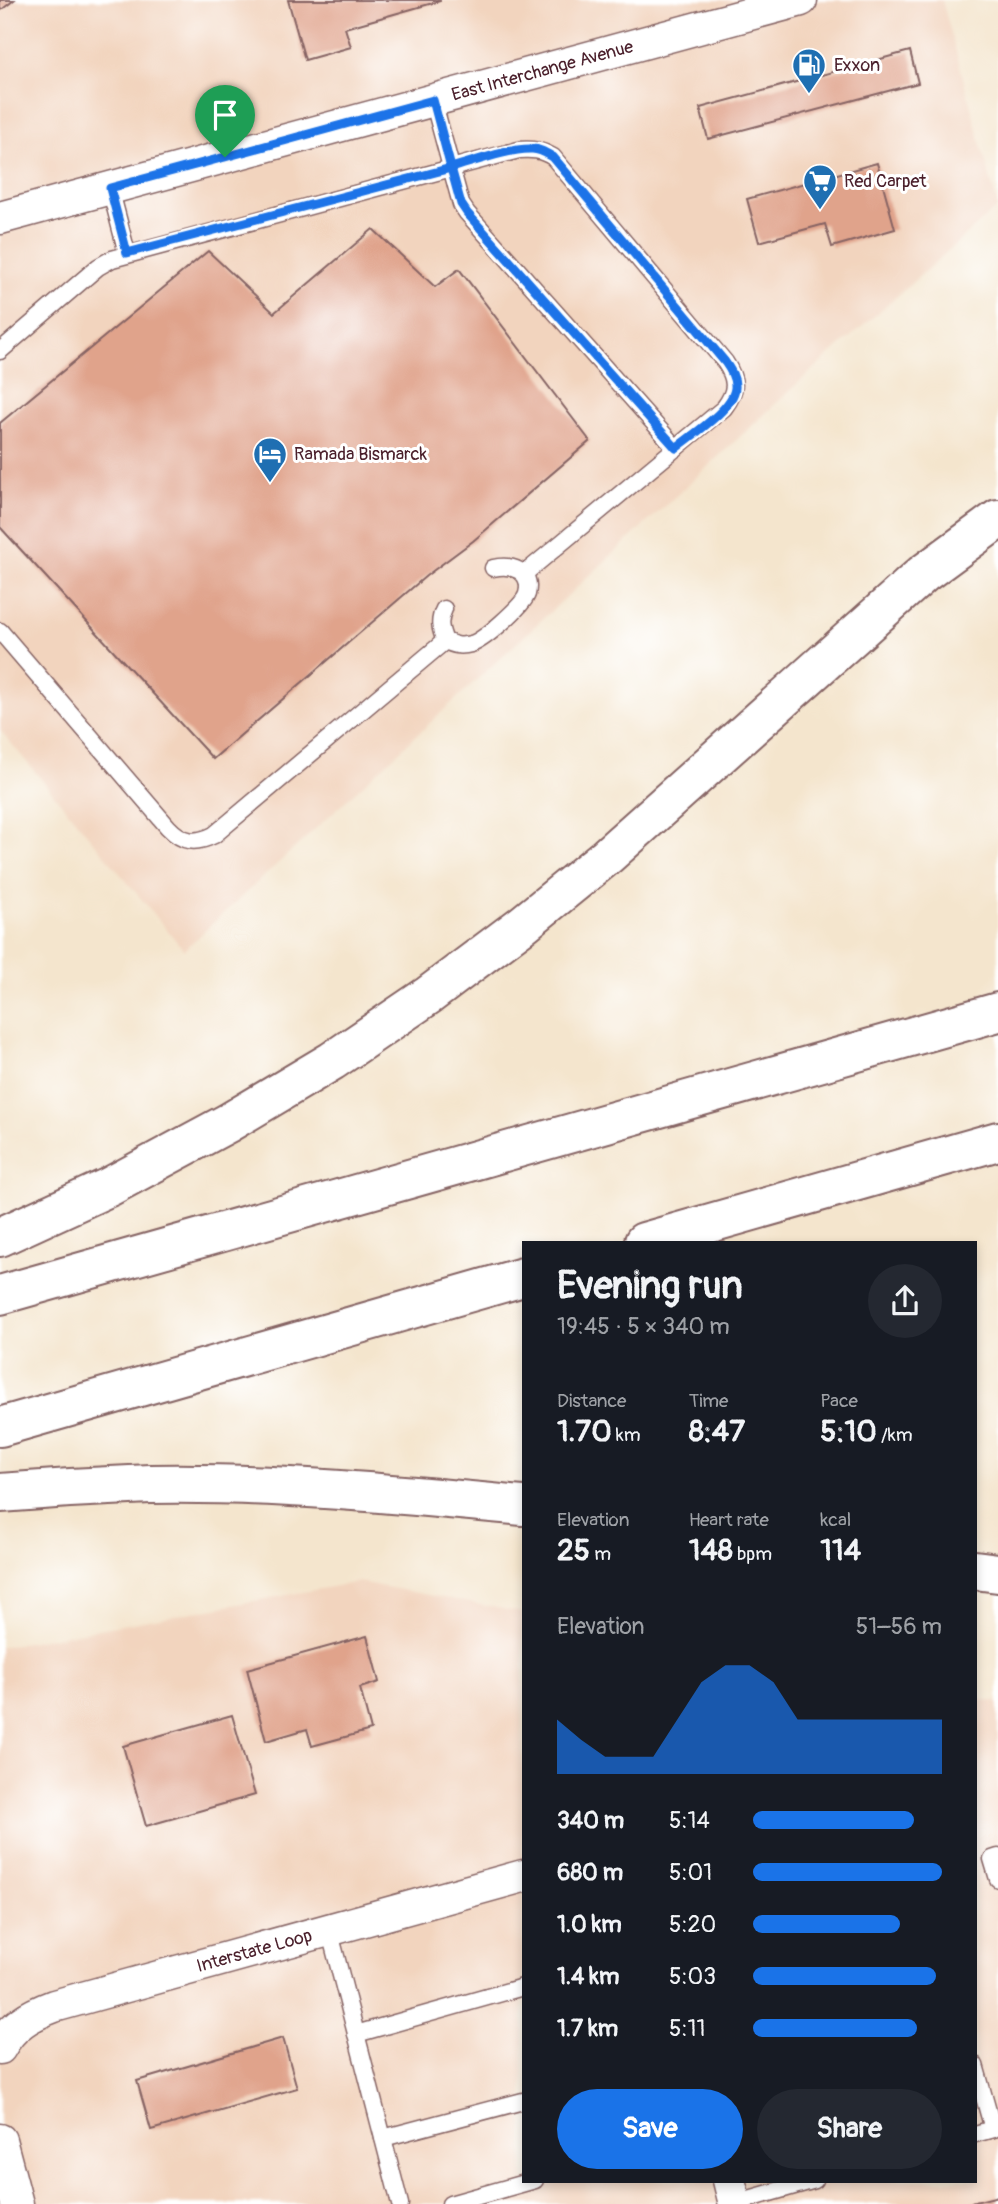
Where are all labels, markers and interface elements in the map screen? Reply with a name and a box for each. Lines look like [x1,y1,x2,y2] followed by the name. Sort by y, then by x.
[449,35,636,106] street label: East Interchange Avenue
[790,46,828,95] fuel station icon: Exxon
[834,54,880,77] place label: Exxon
[195,85,255,157] pin
[206,96,244,134] icon: arrive
[801,162,839,211] supermarket icon: Red Carpet
[844,170,927,193] place label: Red Carpet
[251,435,289,484] hotel icon: Ramada Bismarck
[294,443,428,466] place label: Ramada Bismarck
[557,1262,743,1310] text: Evening run
[868,1264,942,1338] button: share
[557,1312,730,1341] text: 19:45 · 5 × 340 m
[557,1389,626,1413] text: Distance
[689,1389,728,1413] text: Time
[820,1389,858,1413] text: Pace
[557,1413,612,1450] text: 1.70
[689,1413,745,1450] text: 8:47
[820,1413,877,1450] text: 5:10
[612,1423,641,1447] text: km
[877,1423,913,1447] text: /km
[557,1508,629,1532] text: Elevation
[689,1508,769,1532] text: Heart rate
[820,1508,851,1532] text: kcal
[557,1532,590,1569] text: 25
[689,1532,733,1569] text: 148
[820,1532,861,1569] text: 114
[590,1542,611,1566] text: m
[733,1542,772,1566] text: bpm
[557,1612,645,1641] text: Elevation
[856,1612,942,1641] text: 51–56 m
[557,1806,624,1835] text: 340 m
[669,1806,710,1835] text: 5:14
[557,1858,623,1887] text: 680 m
[669,1858,712,1887] text: 5:01
[557,1910,622,1939] text: 1.0 km
[669,1910,716,1939] text: 5:20
[194,1924,315,1977] street label: Interstate Loop
[557,1962,619,1991] text: 1.4 km
[669,1962,716,1991] text: 5:03
[557,2014,618,2043] text: 1.7 km
[669,2014,706,2043] text: 5:11
[557,2089,743,2169] button: Save
[757,2089,942,2169] button: Share

